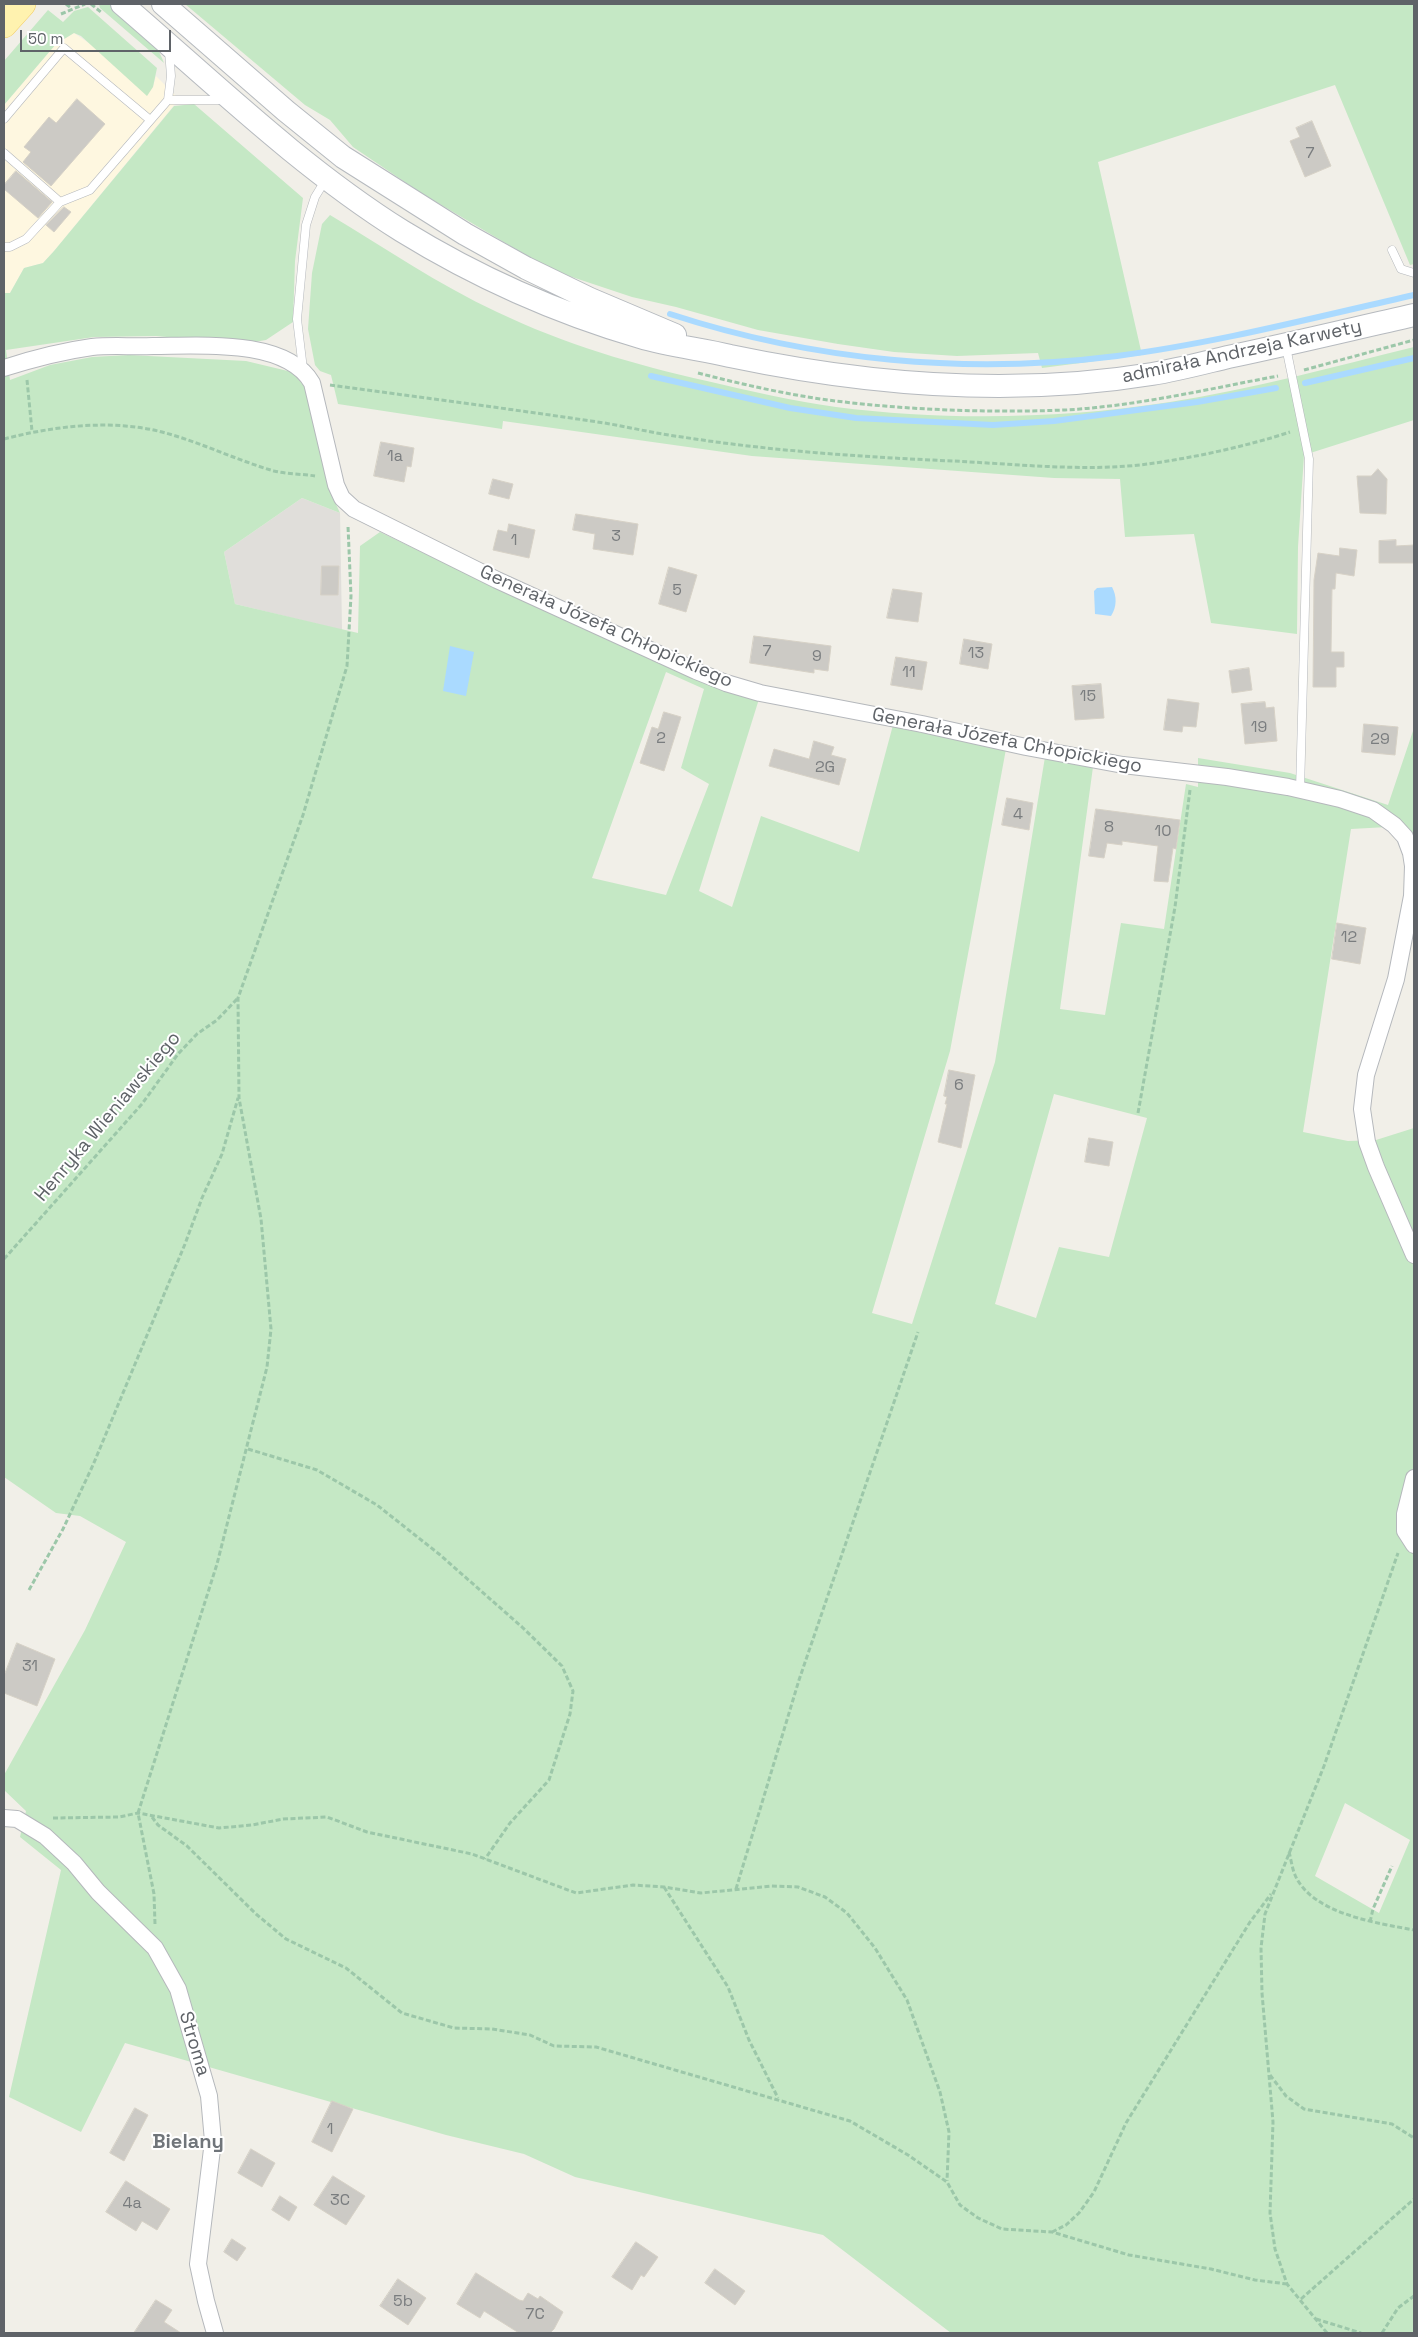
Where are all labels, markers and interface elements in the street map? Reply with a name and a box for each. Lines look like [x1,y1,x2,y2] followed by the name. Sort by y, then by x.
[22,20,174,52] scale bar
[28,29,63,48] text: 50 m
[1305,144,1315,164] house number: 7
[1120,315,1364,389] street label: admirała Andrzeja Karwety
[387,447,403,467] house number: 1a
[611,527,621,547] house number: 3
[511,531,517,551] house number: 1
[476,561,736,693] street label: Generała Józefa Chłopickiego
[672,581,682,601] house number: 5
[762,642,772,662] house number: 7
[968,644,984,664] house number: 13
[812,647,822,667] house number: 9
[902,663,916,683] house number: 11
[1080,687,1096,707] house number: 15
[870,704,1144,778] street label: Generała Józefa Chłopickiego
[1251,718,1267,738] house number: 19
[656,729,666,749] house number: 2
[1370,730,1390,750] house number: 29
[815,758,835,778] house number: 2G
[1013,805,1023,825] house number: 4
[1104,818,1114,838] house number: 8
[1155,822,1171,842] house number: 10
[1341,928,1357,948] house number: 12
[30,1027,186,1207] street label: Henryka Wieniawskiego
[954,1076,964,1096] house number: 6
[22,1657,38,1677] house number: 31
[173,2009,215,2079] street label: Stroma
[327,2120,333,2140] house number: 1
[152,2131,224,2155] district label: Bielany
[330,2191,350,2211] house number: 3C
[122,2194,142,2214] house number: 4a
[393,2292,413,2312] house number: 5b
[525,2305,545,2325] house number: 7C

